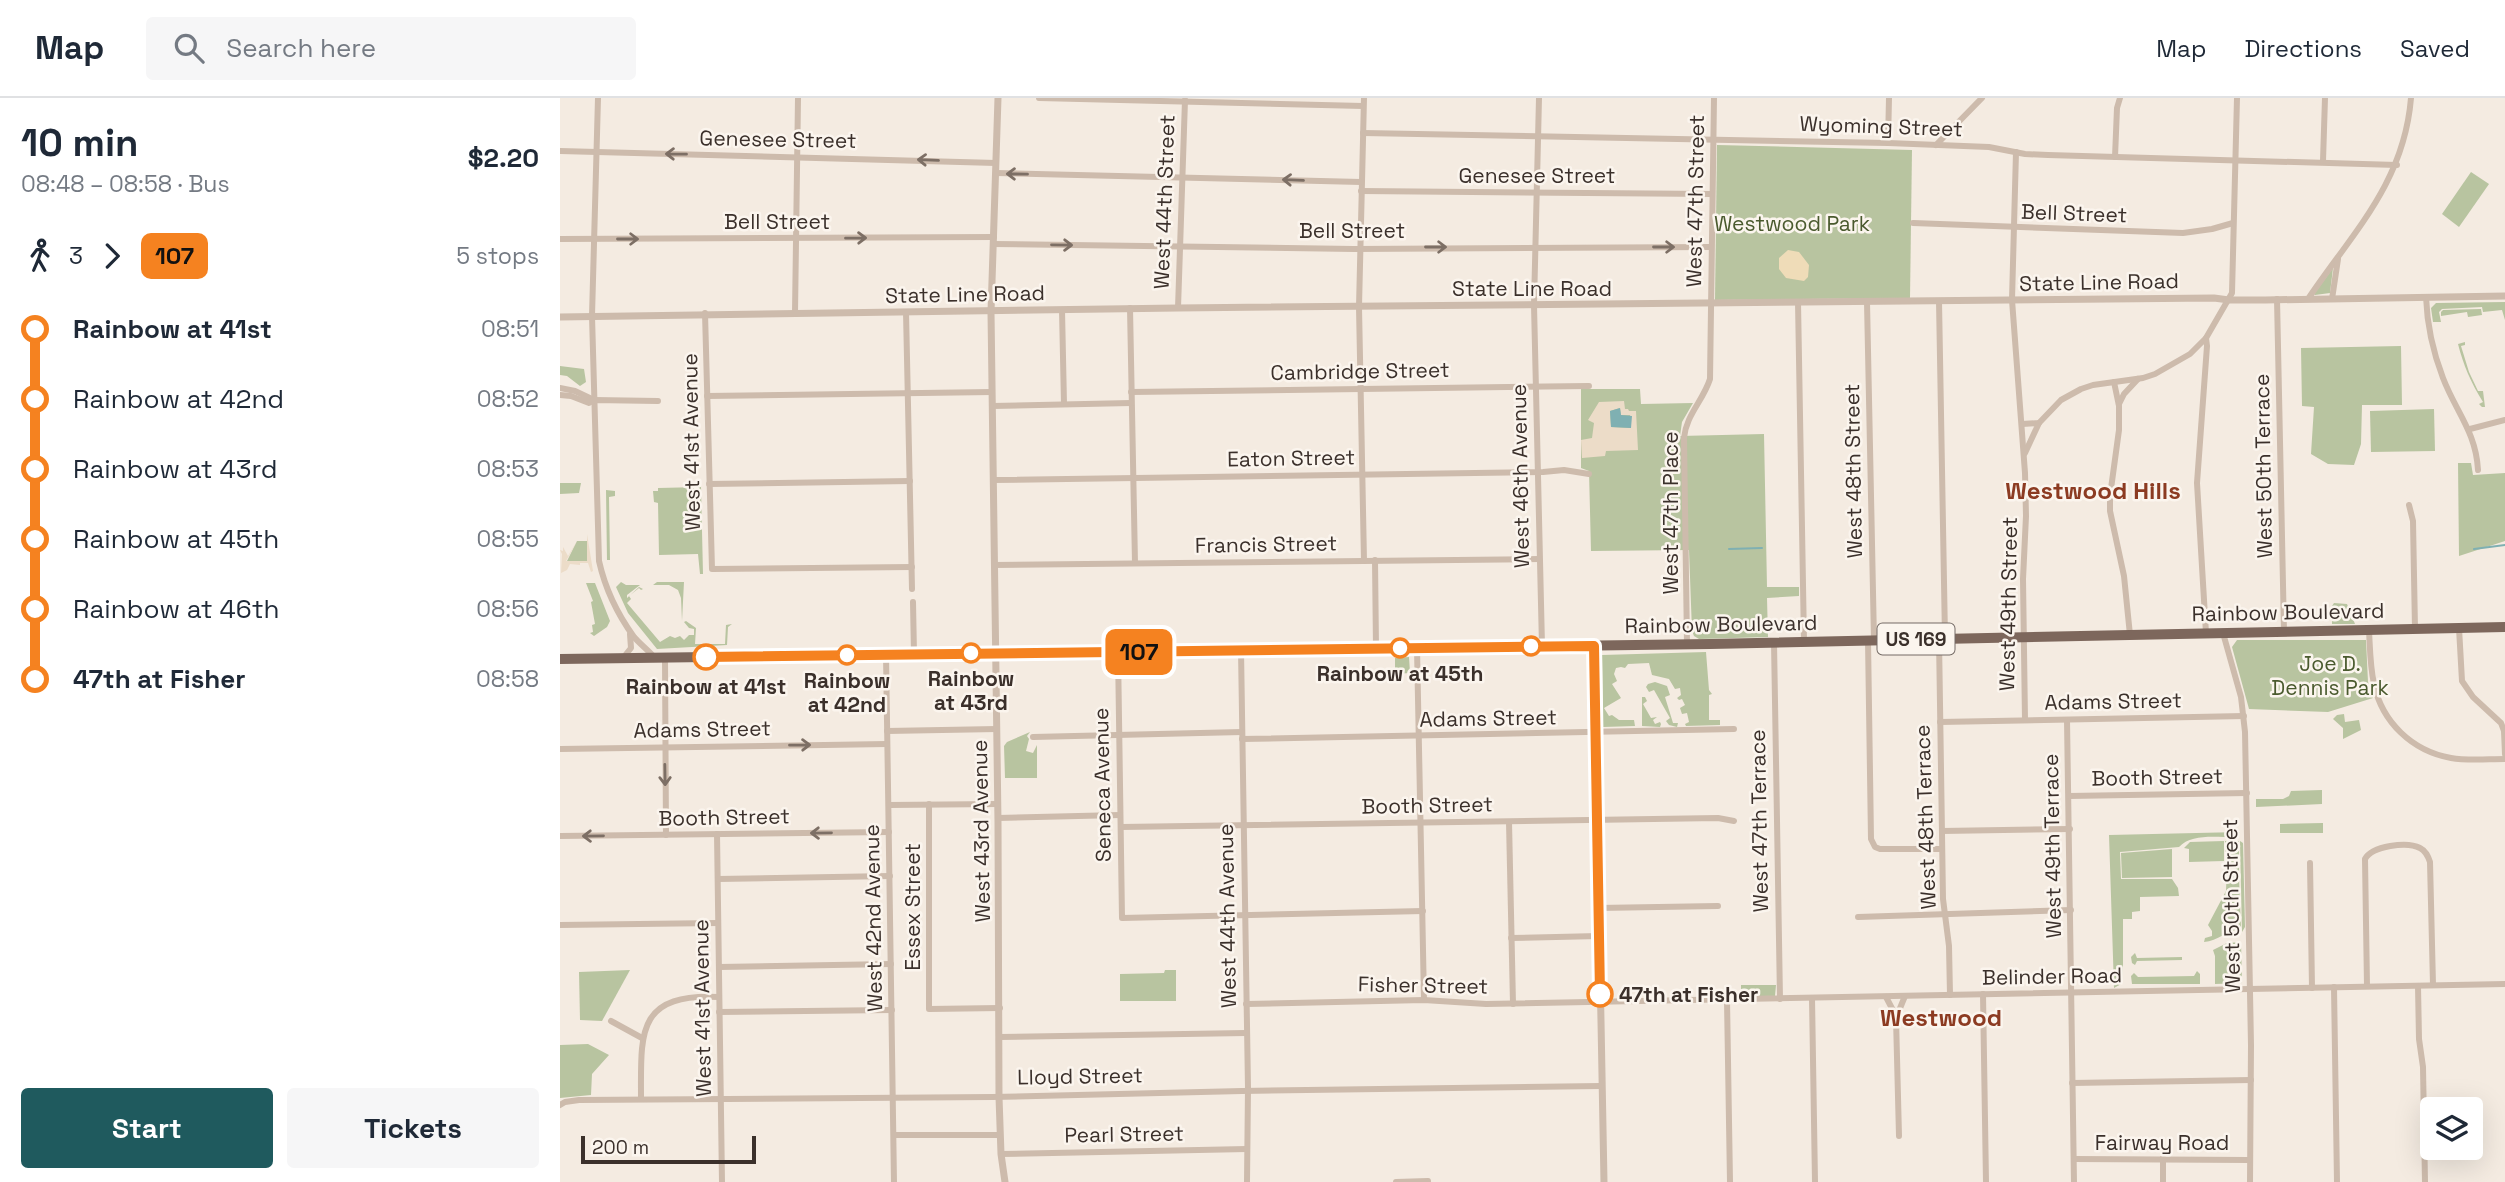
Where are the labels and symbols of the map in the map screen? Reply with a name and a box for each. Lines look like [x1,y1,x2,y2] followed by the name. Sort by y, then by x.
[1799,110,1963,142] street label: Wyoming Street
[1147,114,1181,290] street label: West 44th Street
[1680,114,1710,288] street label: West 47th Street
[699,124,857,154] street label: Genesee Street
[665,148,688,161] one-way arrow
[916,154,939,167] one-way arrow
[1458,162,1616,189] street label: Genesee Street
[1005,167,1028,180] one-way arrow
[1282,173,1305,187] one-way arrow
[2020,198,2128,228] street label: Bell Street
[724,208,830,235] street label: Bell Street
[1714,210,1870,237] park label: Westwood Park
[1299,217,1405,244] street label: Bell Street
[616,232,639,246] one-way arrow
[844,232,867,245] one-way arrow
[1050,238,1073,252] one-way arrow
[1424,240,1447,254] one-way arrow
[1652,240,1675,254] one-way arrow
[2019,267,2179,297] street label: State Line Road
[1452,275,1612,302] street label: State Line Road
[885,279,1045,309] street label: State Line Road
[676,353,706,531] street label: West 41st Avenue
[1270,356,1450,386] street label: Cambridge Street
[2248,373,2278,559] street label: West 50th Terrace
[1838,383,1868,559] street label: West 48th Street
[1505,384,1535,568] street label: West 46th Avenue
[1657,431,1684,595] street label: West 47th Place
[1227,443,1355,473] street label: Eaton Street
[2005,475,2181,506] district label: Westwood Hills
[1993,517,2023,691] street label: West 49th Street
[1195,529,1337,559] street label: Francis Street
[2191,597,2385,627] street label: Rainbow Boulevard
[1624,609,1818,639] street label: Rainbow Boulevard
[1878,624,1954,654] road number: US 169
[1099,629,1179,675] line badge: 107
[1521,636,1541,656] unlabelled marker
[1390,638,1410,658] marker: Rainbow at 45th
[961,643,981,663] marker: Rainbow at 43rd
[693,644,719,670] marker: Rainbow at 41st
[837,645,857,665] marker: Rainbow at 42nd
[2271,650,2389,701] park label: Joe D. Dennis Park
[1317,660,1483,687] place label: Rainbow at 45th
[928,665,1014,716] place label: Rainbow at 43rd
[804,667,890,718] place label: Rainbow at 42nd
[626,673,786,700] place label: Rainbow at 41st
[2044,686,2182,716] street label: Adams Street
[1419,703,1557,733] street label: Adams Street
[1087,708,1117,862] street label: Seneca Avenue
[633,714,771,744] street label: Adams Street
[1908,724,1942,910] street label: West 48th Terrace
[1744,729,1774,913] street label: West 47th Terrace
[788,738,811,752] one-way arrow
[966,739,996,923] street label: West 43rd Avenue
[2037,753,2067,939] street label: West 49th Terrace
[2091,762,2223,792] street label: Booth Street
[659,763,672,786] one-way arrow
[1361,790,1493,820] street label: Booth Street
[658,802,790,832] street label: Booth Street
[2216,819,2246,993] street label: West 50th Street
[858,824,888,1012] street label: West 42nd Avenue
[1212,824,1242,1008] street label: West 44th Avenue
[810,826,833,840] one-way arrow
[582,829,605,843] one-way arrow
[899,843,926,971] street label: Essex Street
[687,919,717,1097] street label: West 41st Avenue
[1982,961,2122,991] street label: Belinder Road
[1358,970,1488,1000] street label: Fisher Street
[1587,981,1613,1007] marker: 47th at Fisher
[1619,981,1758,1008] place label: 47th at Fisher
[1880,1002,2002,1033] district label: Westwood
[1017,1061,1143,1091] street label: Lloyd Street
[1064,1119,1184,1149] street label: Pearl Street
[2095,1129,2229,1156] street label: Fairway Road
[581,1133,756,1165] scale bar

